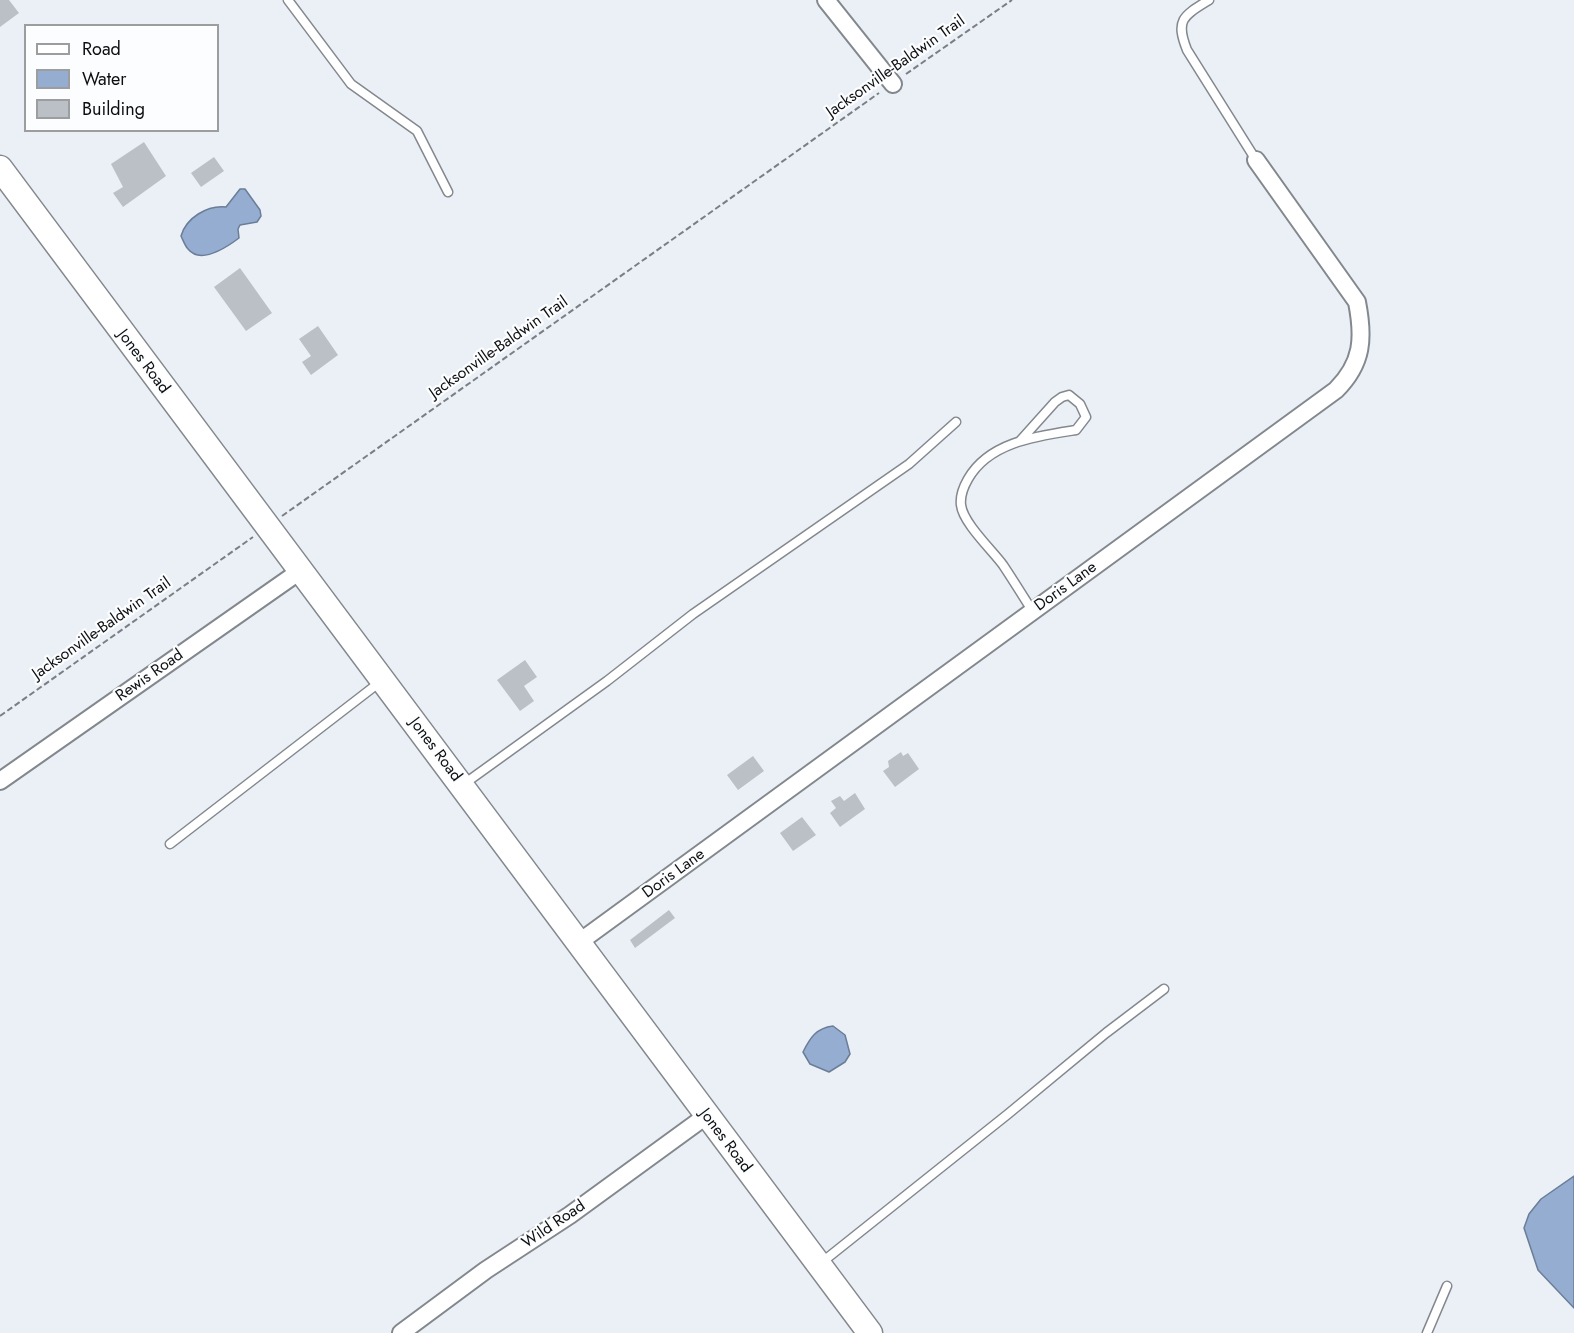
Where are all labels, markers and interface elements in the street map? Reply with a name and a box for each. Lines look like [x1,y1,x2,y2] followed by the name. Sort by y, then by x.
[823,12,969,122] street label: Jacksonville-Baldwin Trail
[24,24,219,132] legend
[82,36,121,62] text: Road
[82,66,126,92] text: Water
[82,96,145,122] text: Building
[426,293,572,403] street label: Jacksonville-Baldwin Trail
[113,326,173,398] street label: Jones Road
[1031,558,1101,616] street label: Doris Lane
[29,574,175,684] street label: Jacksonville-Baldwin Trail
[113,646,187,706] street label: Rewis Road
[405,714,465,786] street label: Jones Road
[639,845,709,903] street label: Doris Lane
[695,1105,755,1177] street label: Jones Road
[519,1197,589,1253] street label: Wild Road

